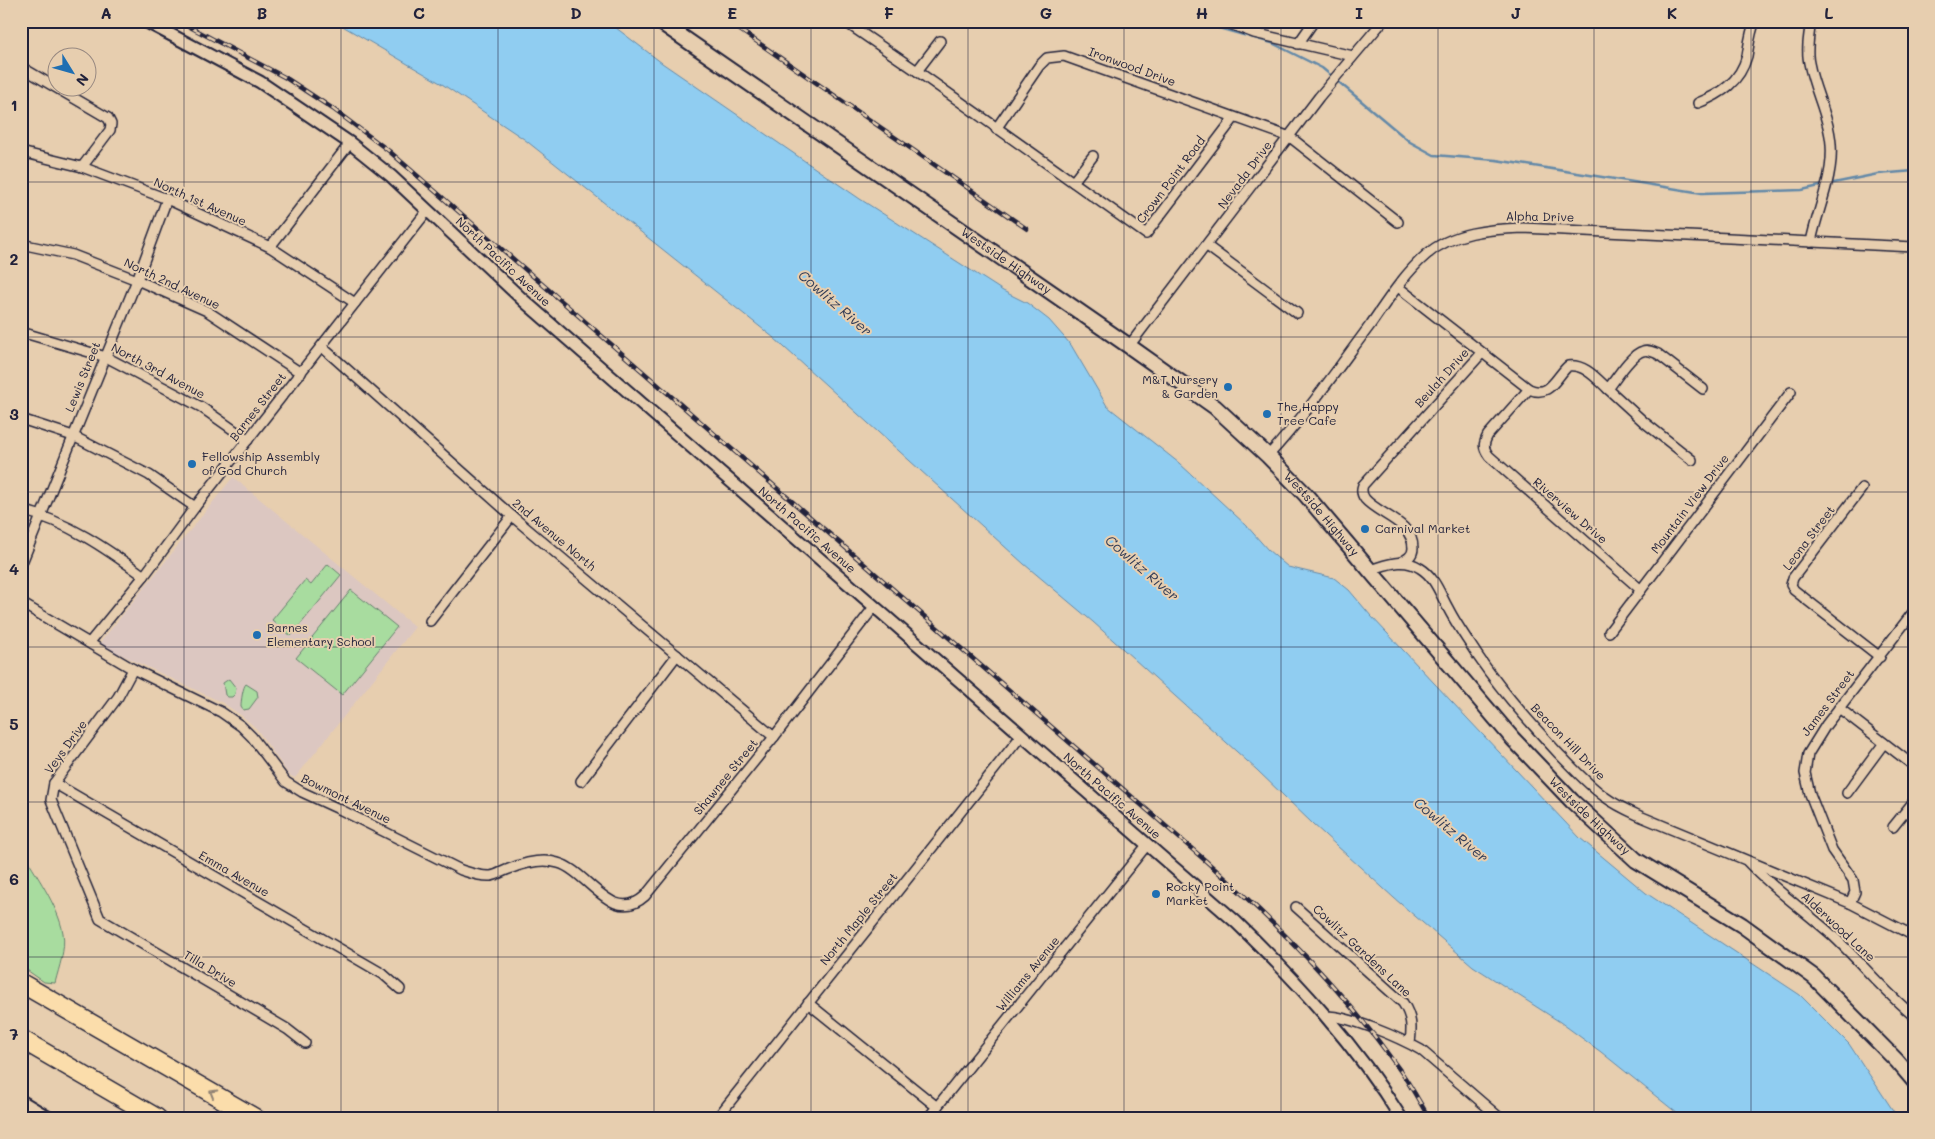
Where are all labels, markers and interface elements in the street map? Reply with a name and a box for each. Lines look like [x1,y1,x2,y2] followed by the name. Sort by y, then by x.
[100,2,112,23] text: A
[257,2,267,23] text: B
[413,2,425,23] text: C
[570,2,582,23] text: D
[727,2,737,23] text: E
[884,2,894,23] text: F
[1040,2,1052,23] text: G
[1196,2,1208,23] text: H
[1355,2,1363,23] text: I
[1511,2,1521,23] text: J
[1667,2,1677,23] text: K
[1824,2,1834,23] text: L
[1086,43,1178,89] street label: Ironwood Drive
[48,48,98,98] north arrow
[72,70,94,90] text: N
[10,94,18,115] text: 1
[1132,132,1209,226] street label: Crown Point Road
[1214,137,1275,211] street label: Nevada Drive
[152,173,249,229] street label: North 1st Avenue
[1506,207,1574,225] street label: Alpha Drive
[453,213,555,309] street label: North Pacific Avenue
[958,223,1055,297] street label: Westside Highway
[10,248,19,269] text: 2
[122,254,223,312] street label: North 2nd Avenue
[794,265,876,340] water label: Cowlitz River
[61,339,103,414] street label: Lewis Street
[109,339,208,402] street label: North 3rd Avenue
[1410,344,1472,410] street label: Beulah Drive
[225,369,289,444] street label: Barnes Street
[1142,371,1218,401] place label: M&T Nursery & Garden
[1222,381,1234,393] marker: M&T Nursery & Garden
[1277,398,1339,428] place label: The Happy Tree Cafe
[9,403,19,424] text: 3
[1261,408,1273,420] marker: The Happy Tree Cafe
[202,448,320,478] place label: Fellowship Assembly of God Church
[1647,450,1732,556] street label: Mountain View Drive
[186,458,198,470] marker: Fellowship Assembly of God Church
[1281,468,1363,559] street label: Westside Highway
[1530,474,1611,547] street label: Riverview Drive
[756,482,860,576] street label: North Pacific Avenue
[510,495,600,574] street label: 2nd Avenue North
[1779,502,1838,573] street label: Leona Street
[1375,520,1470,536] place label: Carnival Market
[1359,523,1371,535] marker: Carnival Market
[1101,530,1183,605] water label: Cowlitz River
[9,558,19,579] text: 4
[267,619,375,649] place label: Barnes Elementary School
[251,629,263,641] marker: Barnes Elementary School
[1797,666,1857,739] street label: James Street
[1528,699,1609,783] street label: Beacon Hill Drive
[9,713,19,734] text: 5
[40,716,90,777] street label: Veys Drive
[689,735,761,818] street label: Shawnee Street
[1061,748,1165,842] street label: North Pacific Avenue
[299,769,394,827] street label: Bowmont Avenue
[1546,773,1634,858] street label: Westside Highway
[1410,793,1493,866] water label: Cowlitz River
[196,846,273,900] street label: Emma Avenue
[9,868,19,889] text: 6
[816,869,901,968] street label: North Maple Street
[1166,878,1234,908] place label: Rocky Point Market
[1150,888,1162,900] marker: Rocky Point Market
[1798,888,1879,965] street label: Alderwood Lane
[1310,900,1415,1000] street label: Cowlitz Gardens Lane
[992,933,1062,1014] street label: Williams Avenue
[181,946,240,990] street label: Tilla Drive
[10,1023,19,1044] text: 7
[209,1090,218,1100] one-way arrow

